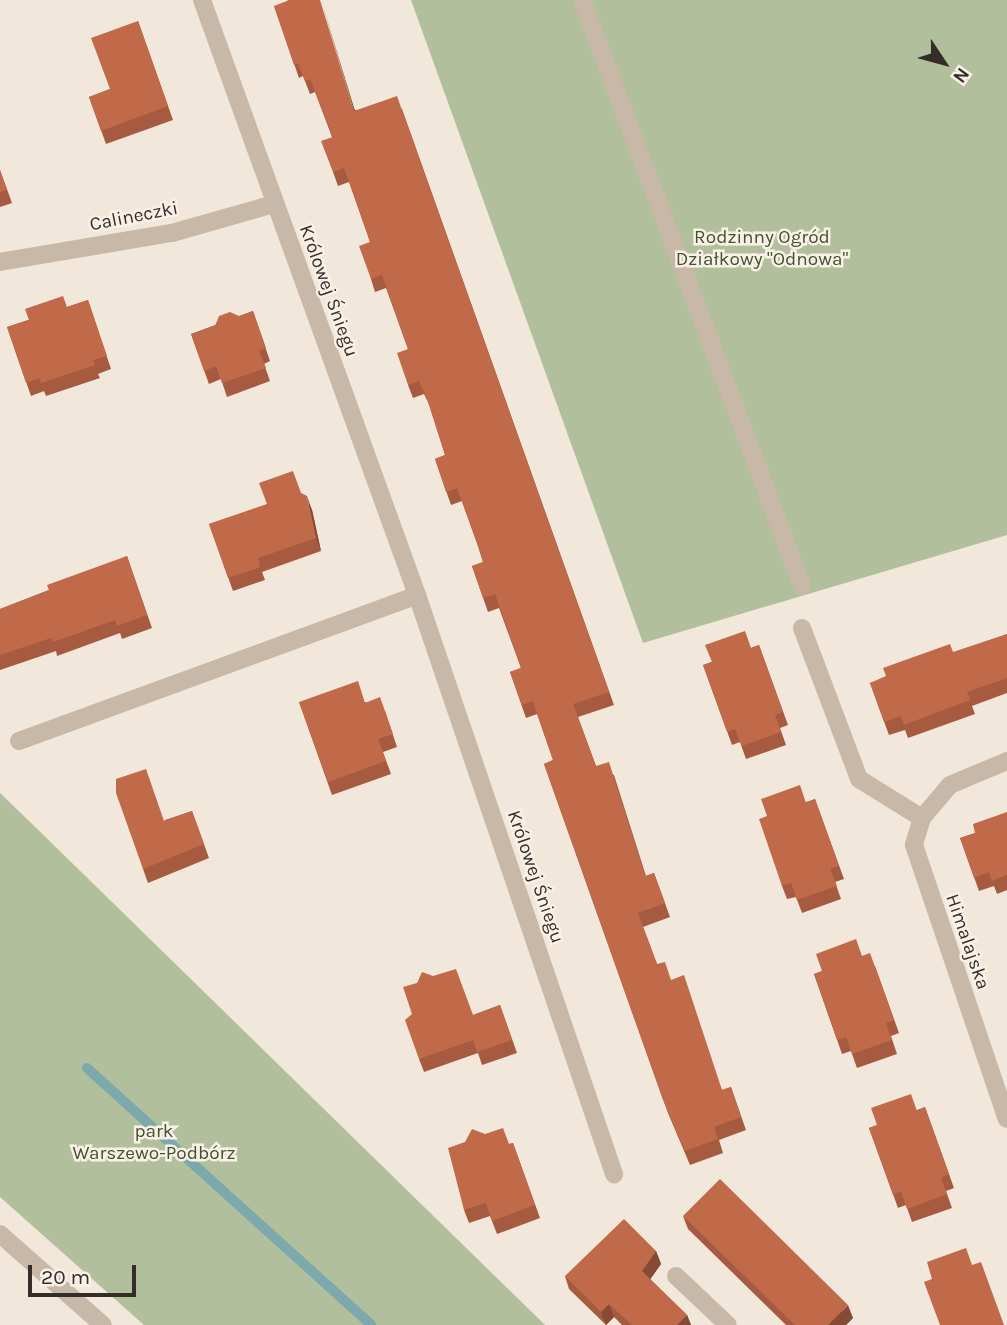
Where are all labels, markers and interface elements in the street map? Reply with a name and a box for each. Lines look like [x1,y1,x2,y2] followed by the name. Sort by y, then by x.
[909,28,979,98] north arrow
[948,63,974,87] text: N
[88,197,180,237] street label: Calineczki
[294,222,362,360] street label: Królowej Śniegu
[676,227,848,271] park label: Rodzinny Ogród Działkowy "Odnowa"
[502,808,568,946] street label: Królowej Śniegu
[940,891,994,993] street label: Himalajska
[73,1121,235,1165] park label: park Warszewo-Podbórz
[32,1252,140,1296] scale bar
[41,1265,90,1289] text: 20 m

